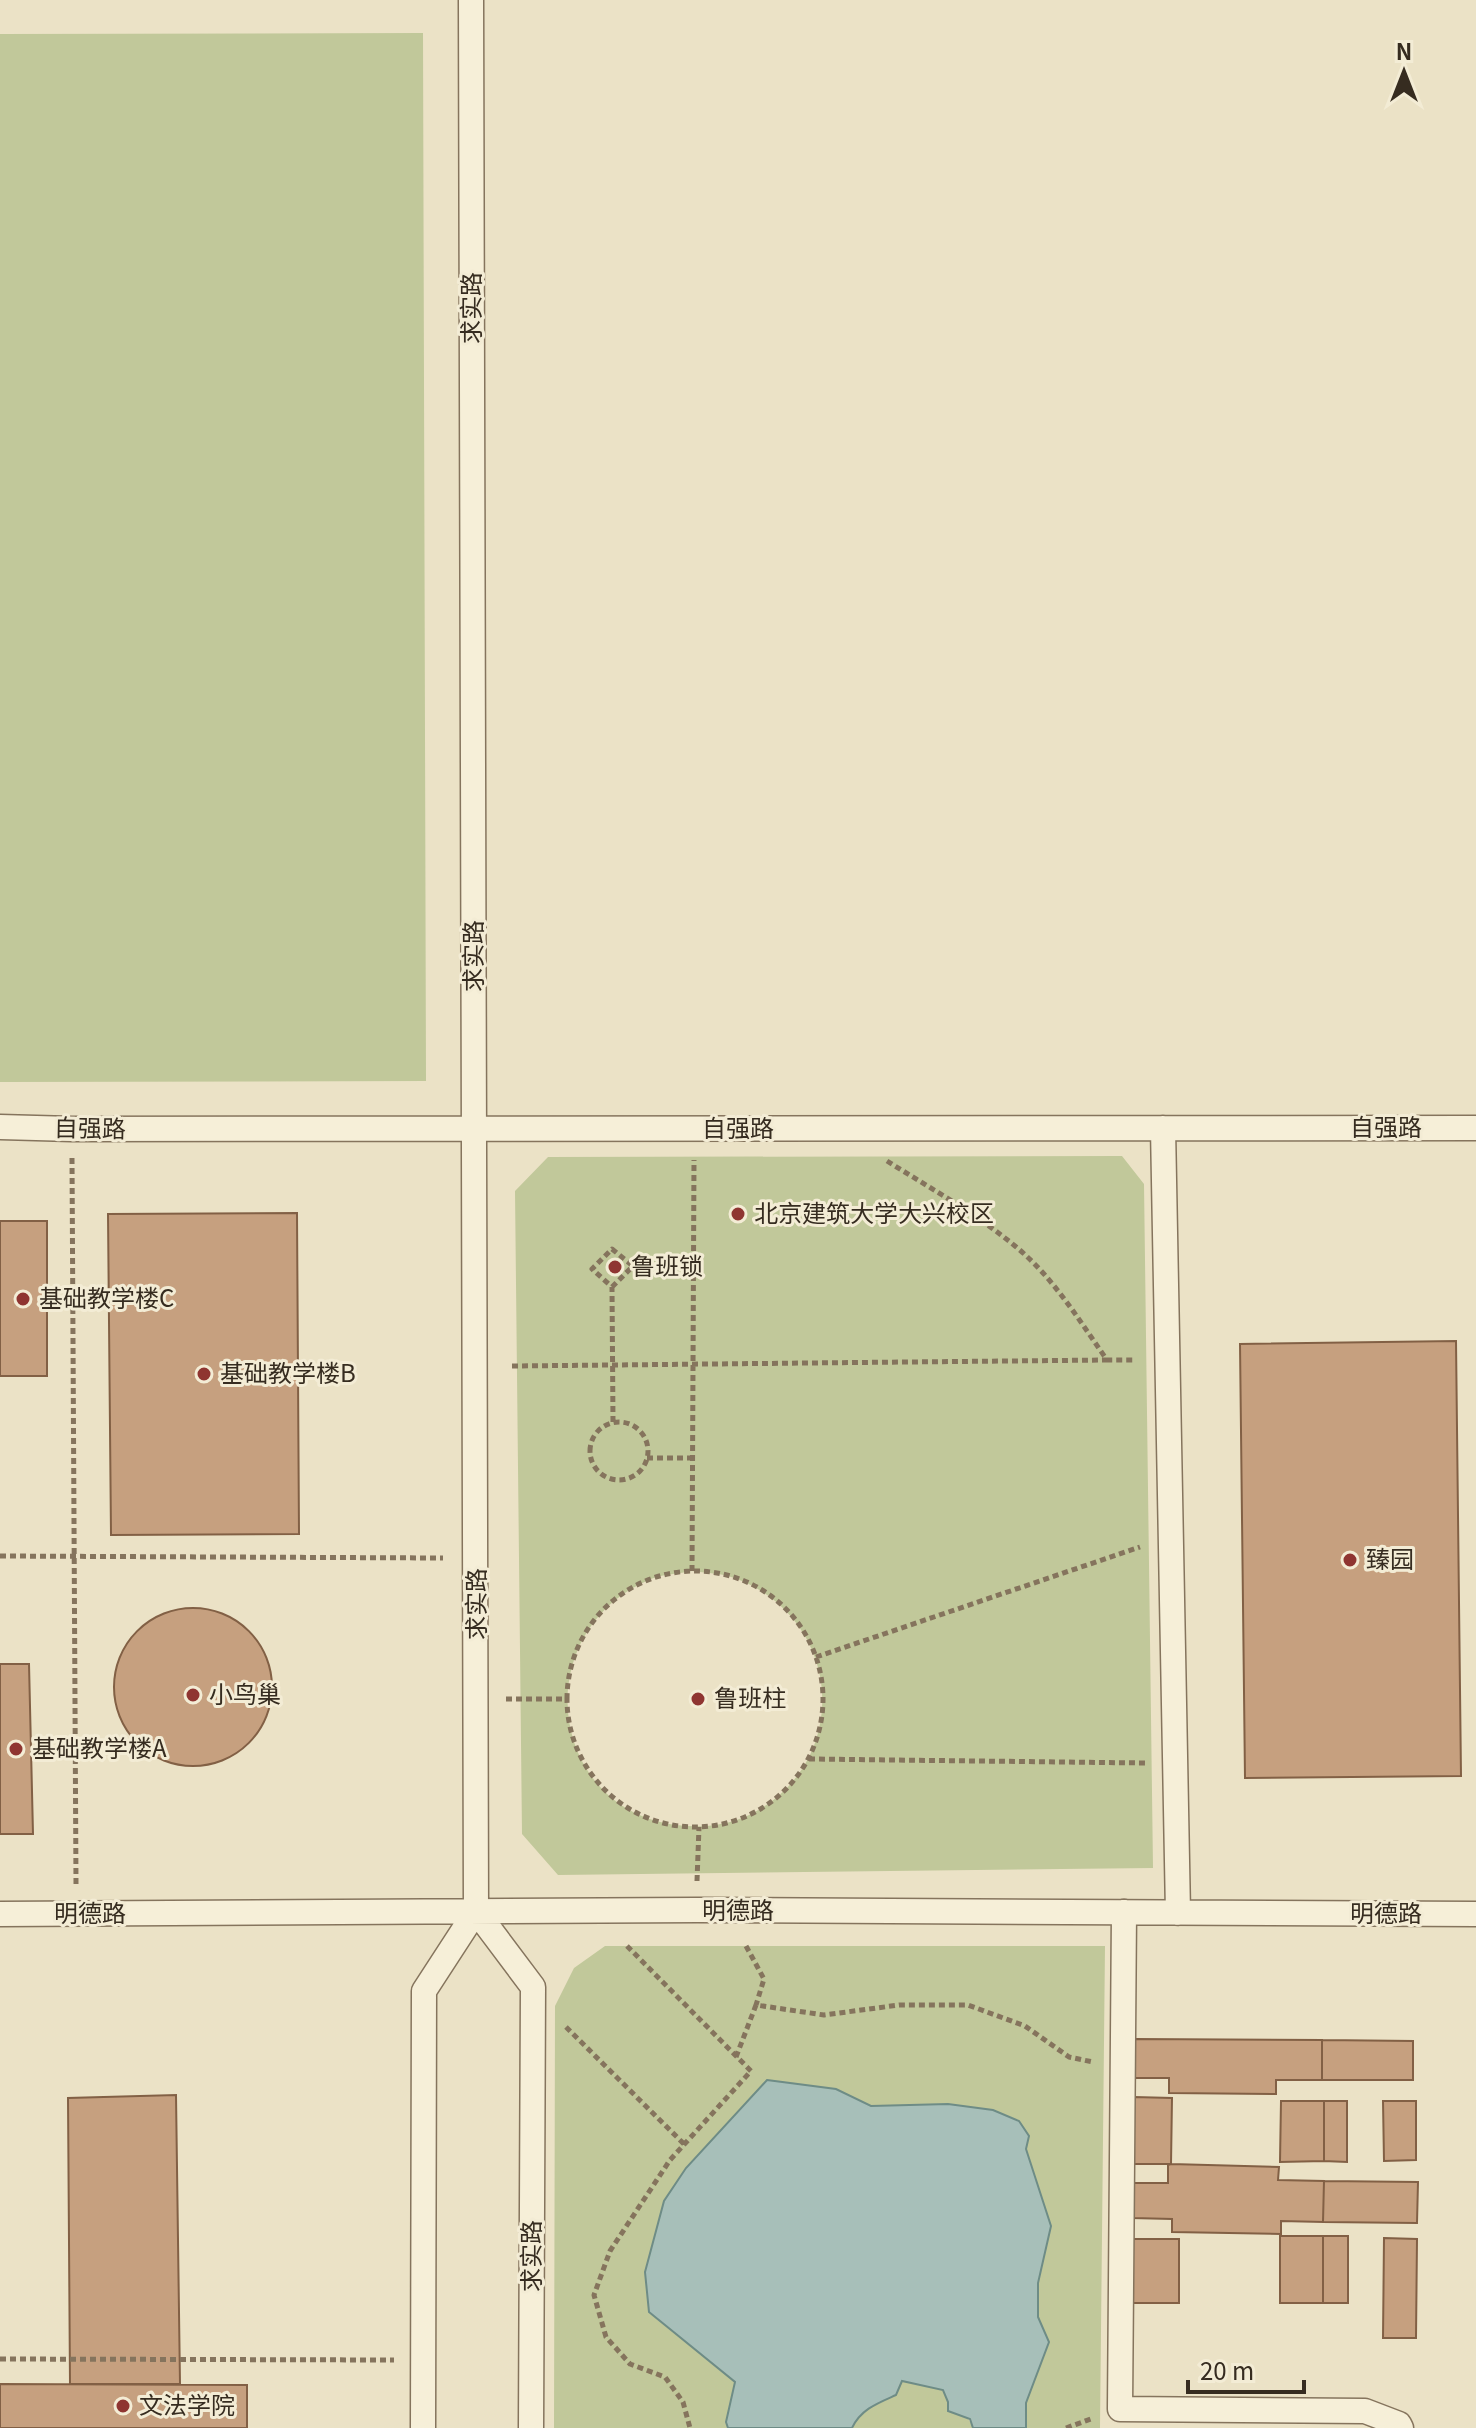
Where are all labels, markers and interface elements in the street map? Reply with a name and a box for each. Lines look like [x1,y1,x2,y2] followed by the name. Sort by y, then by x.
[1364,32,1444,112] north arrow
[1396,34,1412,66] text: N
[452,272,487,344] street label: 求实路
[454,920,489,992] street label: 求实路
[54,1108,126,1145] street label: 自强路
[1350,1108,1422,1143] street label: 自强路
[702,1109,774,1144] street label: 自强路
[754,1194,994,1229] place label: 北京建筑大学大兴校区
[729,1205,747,1223] marker: 北京建筑大学大兴校区
[631,1247,703,1282] place label: 鲁班锁
[606,1258,624,1276] marker: 鲁班锁
[39,1279,174,1314] place label: 基础教学楼C
[14,1290,32,1308] marker: 基础教学楼C
[220,1354,356,1389] place label: 基础教学楼B
[195,1365,213,1383] marker: 基础教学楼B
[1366,1540,1414,1575] place label: 臻园
[1341,1551,1359,1569] marker: 臻园
[457,1568,492,1640] street label: 求实路
[209,1675,281,1710] place label: 小鸟巢
[714,1679,786,1714] place label: 鲁班柱
[184,1686,202,1704] marker: 小鸟巢
[689,1690,707,1708] marker: 鲁班柱
[32,1729,167,1764] place label: 基础教学楼A
[7,1740,25,1758] marker: 基础教学楼A
[702,1891,774,1926] street label: 明德路
[54,1894,126,1929] street label: 明德路
[1350,1894,1422,1929] street label: 明德路
[512,2220,547,2292] street label: 求实路
[1188,2344,1304,2394] scale bar
[1200,2352,1254,2387] text: 20 m
[139,2386,235,2421] place label: 文法学院
[114,2397,132,2415] marker: 文法学院

